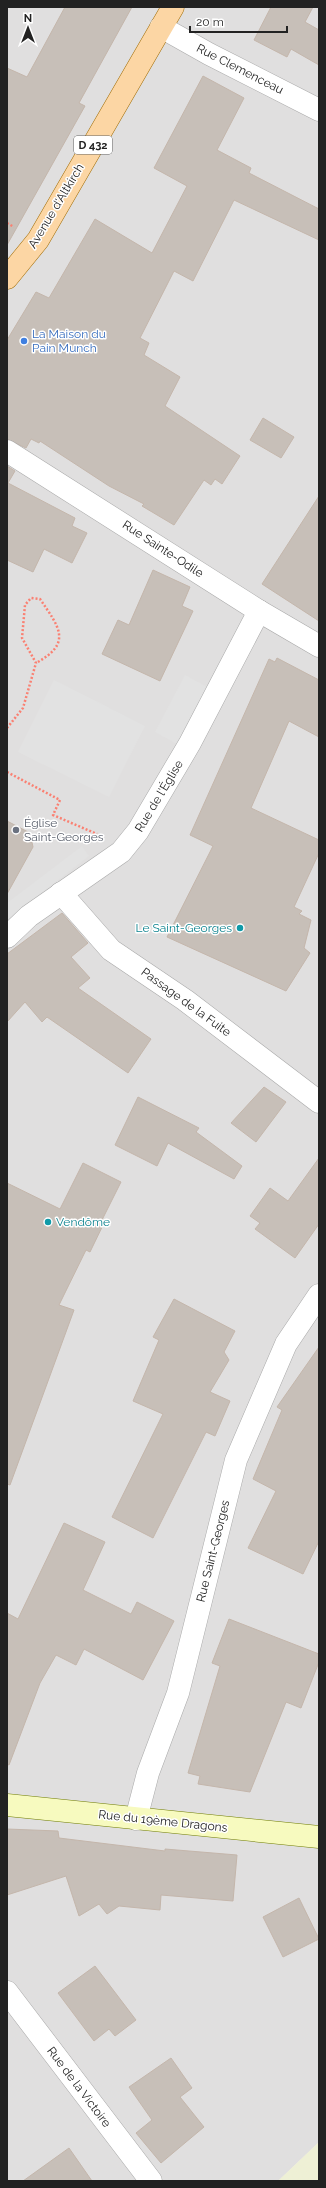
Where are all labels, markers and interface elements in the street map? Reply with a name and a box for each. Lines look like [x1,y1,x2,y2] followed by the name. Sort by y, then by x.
[8,8,48,48] north arrow
[190,8,287,34] scale bar
[24,12,32,25] text: N
[196,15,224,29] text: 20 m
[194,41,286,97] street label: Rue Clemenceau
[74,136,112,154] road number: D 432
[25,161,87,251] street label: Avenue d'Altkirch
[32,327,106,355] place label: La Maison du Pain Munch
[19,336,29,346] marker: La Maison du Pain Munch
[120,518,206,580] street label: Rue Sainte-Odile
[132,758,186,834] street label: Rue de l'Église
[24,816,104,844] place label: Église Saint-Georges
[11,825,21,835] marker: Église Saint-Georges
[136,921,232,935] place label: Le Saint-Georges
[235,923,245,933] marker: Le Saint-Georges
[138,965,234,1039] street label: Passage de la Fuite
[56,1215,110,1229] place label: Vendôme
[43,1217,53,1227] marker: Vendôme
[194,1498,232,1603] street label: Rue Saint-Georges
[98,1807,228,1835] street label: Rue du 19ème Dragons
[44,2044,114,2130] street label: Rue de la Victoire

